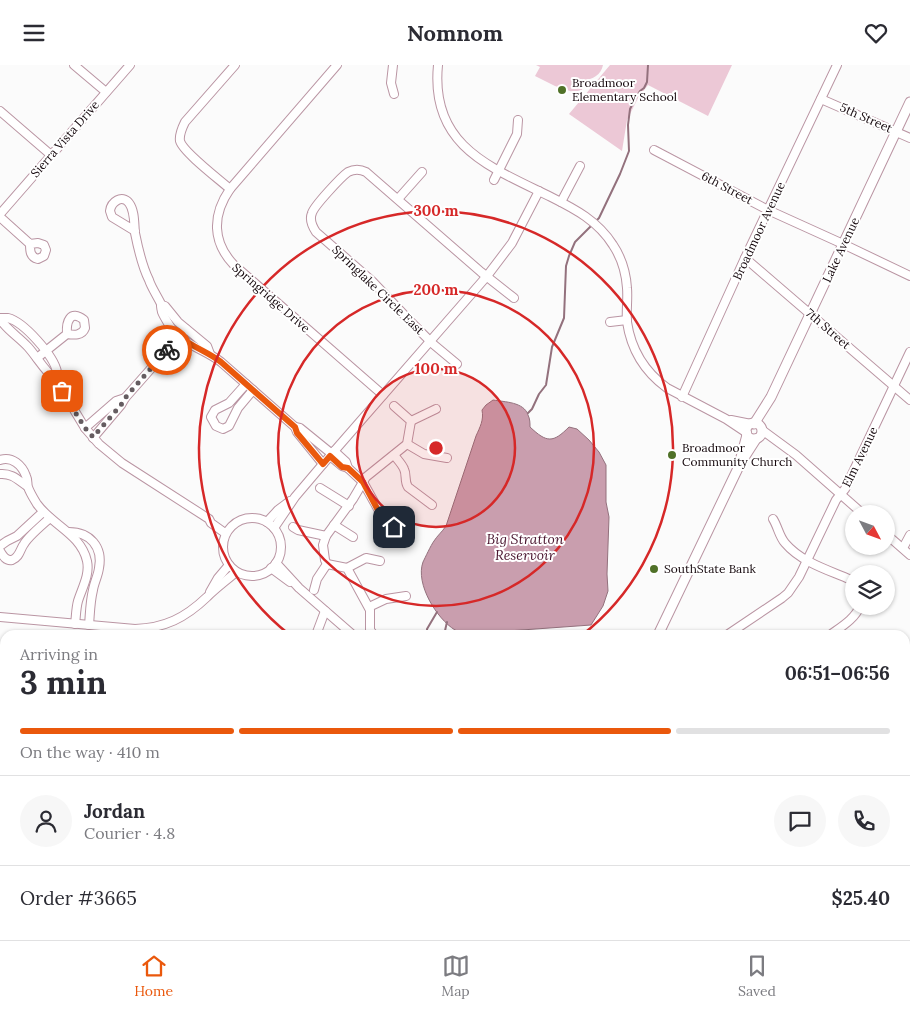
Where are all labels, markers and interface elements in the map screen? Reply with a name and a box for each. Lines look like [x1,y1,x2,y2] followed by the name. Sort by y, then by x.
[20,19,48,47] icon: menu
[407,19,503,47] text: Nomnom
[862,19,890,47] icon: heart
[572,75,677,104] place label: Broadmoor Elementary School
[556,84,568,96] marker: Broadmoor Elementary School
[27,97,102,180] street label: Sierra Vista Drive
[838,99,895,136] street label: 5th Street
[699,168,756,207] street label: 6th Street
[729,179,788,282] street label: Broadmoor Avenue
[413,201,459,220] text: 300 m
[819,214,862,285] street label: Lake Avenue
[329,242,428,338] street label: Springlake Circle East
[229,260,314,336] street label: Springridge Drive
[414,280,459,299] text: 200 m
[803,305,854,352] street label: 7th Street
[142,325,192,375] courier
[153,336,181,364] icon: bike
[415,359,458,378] text: 100 m
[41,370,83,412] pin
[48,377,76,405] icon: bag
[838,424,881,489] street label: Elm Avenue
[427,439,445,457] centre of rings
[682,440,792,469] place label: Broadmoor Community Church
[666,449,678,461] marker: Broadmoor Community Church
[845,505,895,555] north arrow
[845,505,895,615] map controls
[373,506,415,548] pin
[380,513,408,541] icon: home
[486,530,564,564] water label: Big Stratton Reservoir
[664,561,757,576] place label: SouthState Bank
[648,563,660,575] marker: SouthState Bank
[845,565,895,615] button: layers
[20,644,98,664] text: Arriving in
[785,661,890,685] text: 06:51–06:56
[20,662,107,703] text: 3 min
[20,742,160,762] text: On the way · 410 m
[20,795,72,847] button: person
[774,795,826,847] button: chat
[838,795,890,847] button: phone
[84,799,145,823] text: Jordan
[84,823,175,843] text: Courier · 4.8
[20,886,137,910] text: Order #3665
[832,886,890,910] text: $25.40
[134,952,173,1000] tab: Home
[441,952,470,1000] tab: Map
[738,952,776,1000] tab: Saved

